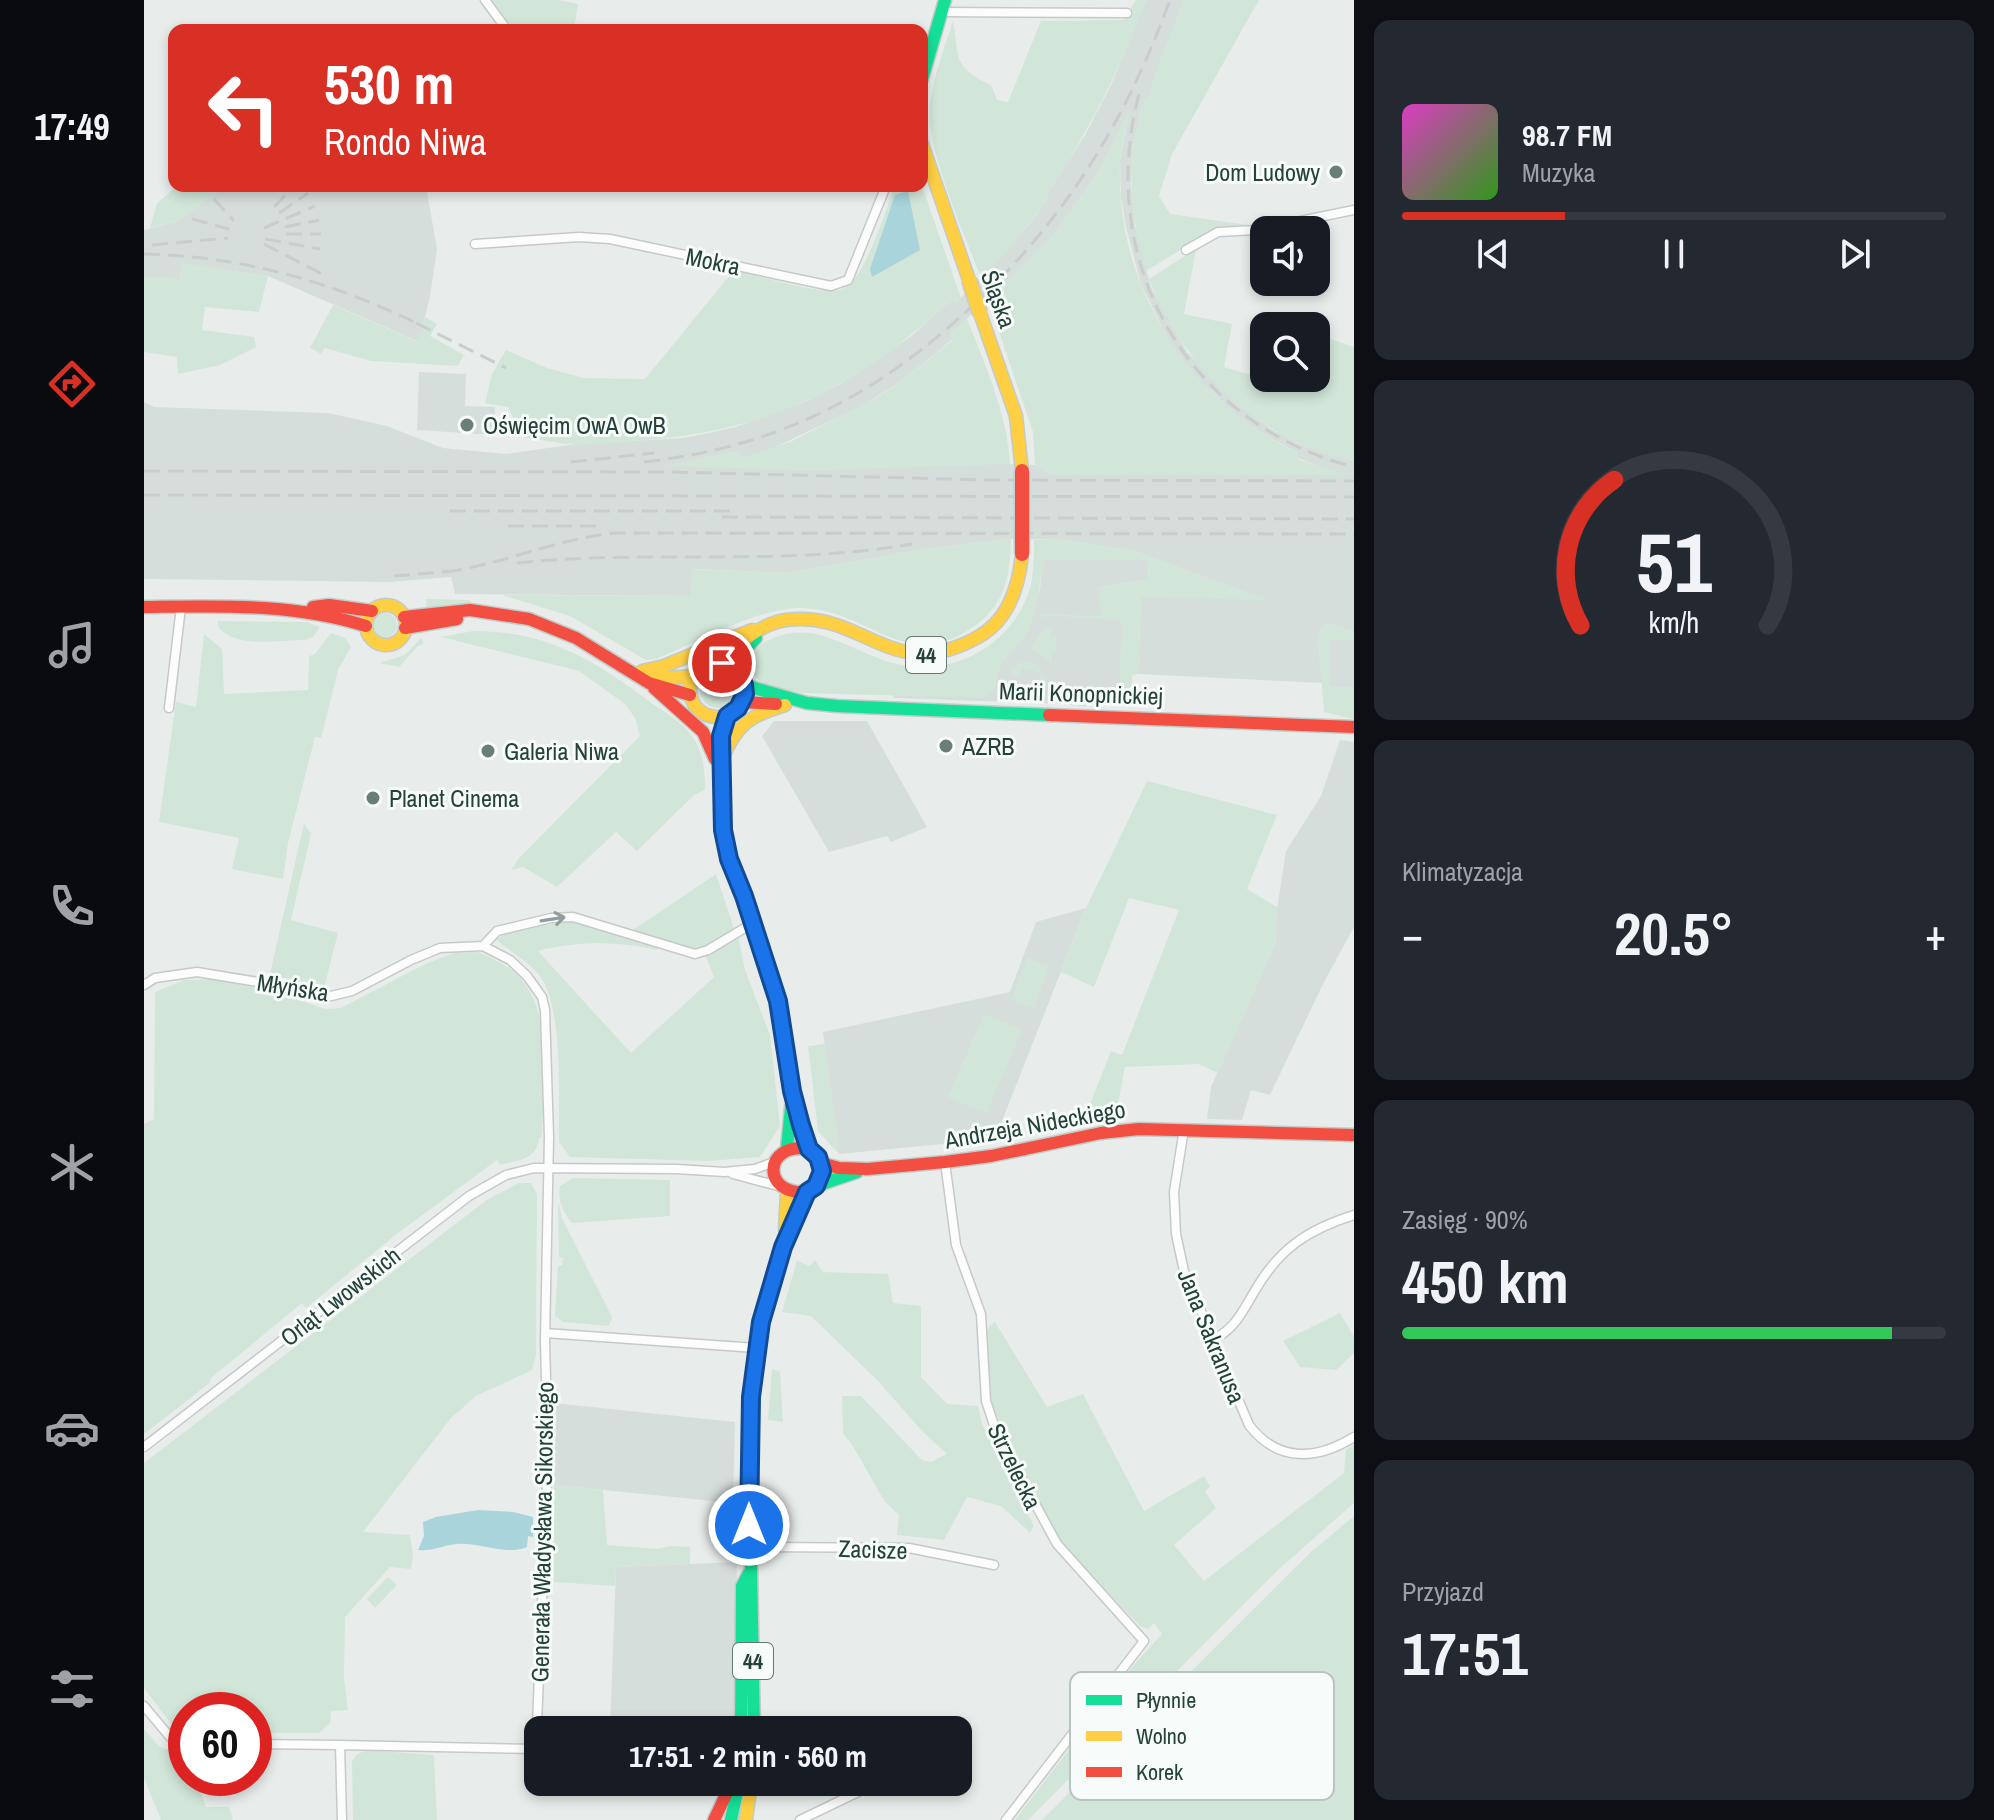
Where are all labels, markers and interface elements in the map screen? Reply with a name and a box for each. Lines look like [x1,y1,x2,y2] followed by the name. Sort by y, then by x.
[324,46,454,121] text: 530 m
[192,56,296,160] icon: left
[34,103,110,151] text: 17:49
[1522,115,1612,155] text: 98.7 FM
[324,118,486,166] text: Rondo Niwa
[1522,155,1595,190] text: Muzyka
[1205,156,1320,188] place label: Dom Ludowy
[1327,163,1345,181] marker: Dom Ludowy
[1250,216,1330,392] map controls
[1250,216,1330,296] button: sound
[1471,232,1515,276] icon: previous
[1652,232,1696,276] icon: pause
[1833,232,1877,276] icon: next
[683,240,743,282] street label: Mokra
[974,266,1024,332] street label: Śląska
[1250,312,1330,392] button: search
[44,356,100,412] icon: directions
[483,409,666,441] place label: Oświęcim OwA OwB
[458,416,476,434] marker: Oświęcim OwA OwB
[1636,506,1712,618] text: 51
[1649,603,1699,642] text: km/h
[44,617,100,673] icon: music
[688,629,756,697] pin
[906,637,946,673] road number: 44
[700,641,744,685] icon: arrive
[998,674,1164,712] street label: Marii Konopnickiej
[961,730,1015,762] place label: AZRB
[504,735,619,767] place label: Galeria Niwa
[937,737,955,755] marker: AZRB
[479,742,497,760] marker: Galeria Niwa
[389,782,519,814] place label: Planet Cinema
[364,789,382,807] marker: Planet Cinema
[1402,854,1523,889] text: Klimatyzacja
[44,878,100,934] icon: phone
[1614,893,1734,974] text: 20.5°
[1402,904,1423,964] text: −
[1925,904,1946,964] text: +
[540,911,565,926] one-way arrow
[255,966,331,1008] street label: Młyńska
[941,1092,1128,1156] street label: Andrzeja Nideckiego
[44,1139,100,1195] icon: climate
[1402,1202,1528,1237] text: Zasięg · 90%
[273,1239,407,1353] street label: Orląt Lwowskich
[1402,1241,1569,1322] text: 450 km
[1171,1264,1253,1408] street label: Jana Sakranusa
[523,1381,561,1683] street label: Generała Władysława Sikorskiego
[44,1400,100,1456] icon: car
[980,1418,1050,1514] street label: Strzelecka
[707,1483,791,1567] position arrow
[838,1532,908,1566] street label: Zacisze
[1402,1574,1484,1609] text: Przyjazd
[1402,1613,1528,1694] text: 17:51
[733,1643,773,1679] road number: 44
[44,1661,100,1717] icon: filters
[1070,1672,1334,1800] legend
[1136,1685,1196,1715] text: Płynnie
[168,1692,272,1796] speed limit sign: 60
[1136,1721,1187,1751] text: Wolno
[629,1736,867,1776] text: 17:51 · 2 min · 560 m
[1136,1757,1184,1787] text: Korek

